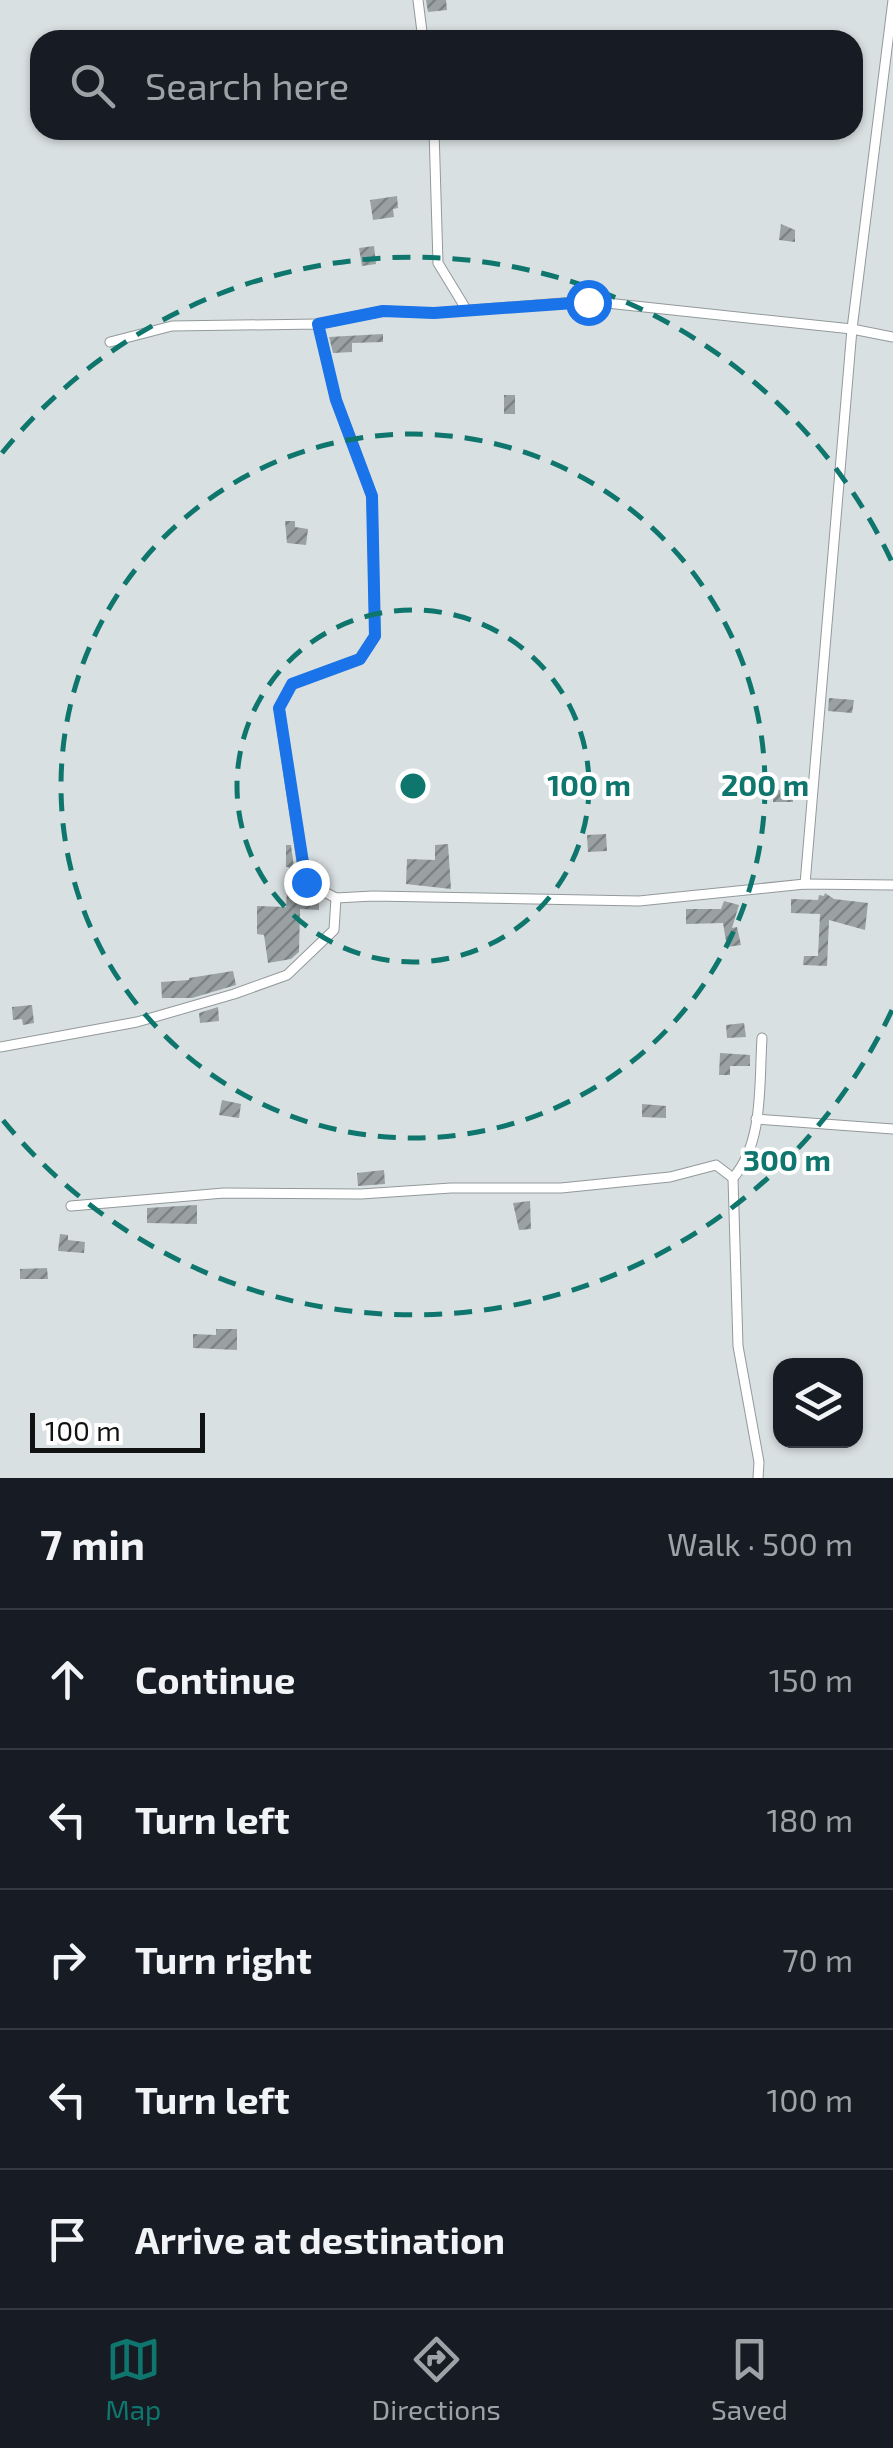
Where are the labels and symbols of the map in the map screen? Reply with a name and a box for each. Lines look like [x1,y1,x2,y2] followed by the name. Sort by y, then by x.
[566,280,612,326] route start
[547,766,631,802] text: 100 m
[721,766,809,802] text: 200 m
[395,768,431,804] centre of rings
[284,860,330,906] route end
[743,1141,831,1177] text: 300 m
[30,1408,205,1452] scale bar

